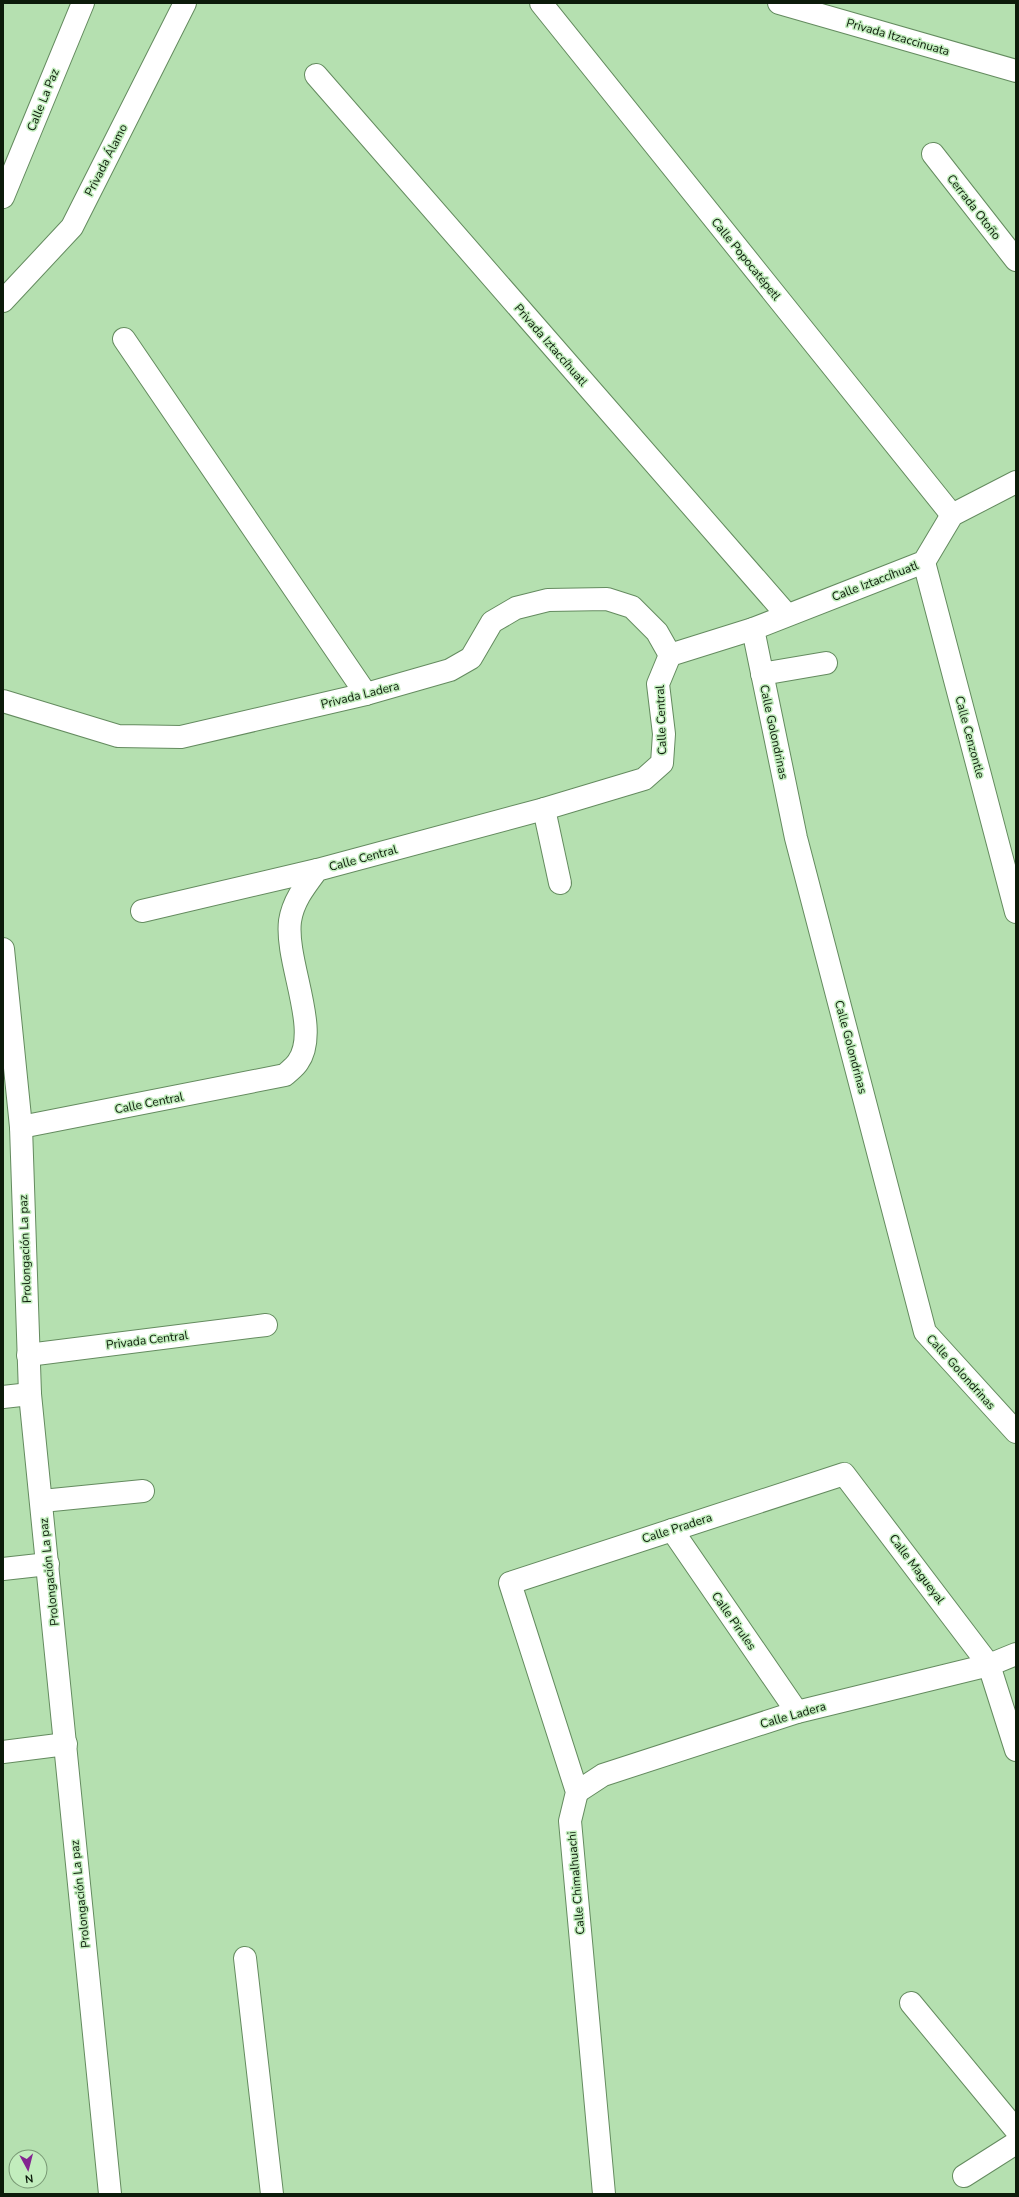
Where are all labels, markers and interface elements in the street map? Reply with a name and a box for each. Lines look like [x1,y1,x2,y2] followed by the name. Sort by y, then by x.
[844,15,952,59] street label: Privada Itzaccinuata
[23,66,63,134] street label: Calle La Paz
[81,121,131,199] street label: Privada Álamo
[943,171,1005,243] street label: Cerrada Otoño
[708,214,785,304] street label: Calle Popocatépetl
[511,300,592,390] street label: Privada Iztaccíhuatl
[829,557,921,605] street label: Calle Iztaccíhuatl
[319,678,401,712] street label: Privada Ladera
[756,683,792,781] street label: Calle Golondrinas
[652,684,670,755] street label: Calle Central
[951,694,989,780] street label: Calle Cenzontle
[327,841,399,875] street label: Calle Central
[831,998,871,1096] street label: Calle Golondrinas
[113,1088,185,1118] street label: Calle Central
[15,1194,35,1304] street label: Prolongación La paz
[105,1327,189,1353] street label: Privada Central
[923,1331,999,1413] street label: Calle Golondrinas
[640,1509,714,1547] street label: Calle Pradera
[35,1517,63,1627] street label: Prolongación La paz
[886,1531,949,1607] street label: Calle Magueyal
[708,1589,760,1654] street label: Calle Pirules
[758,1698,828,1732] street label: Calle Ladera
[564,1831,588,1935] street label: Calle Chimalhuachi
[66,1839,94,1949] street label: Prolongación La paz
[8,2149,48,2189] north arrow
[24,2170,34,2186] text: N

